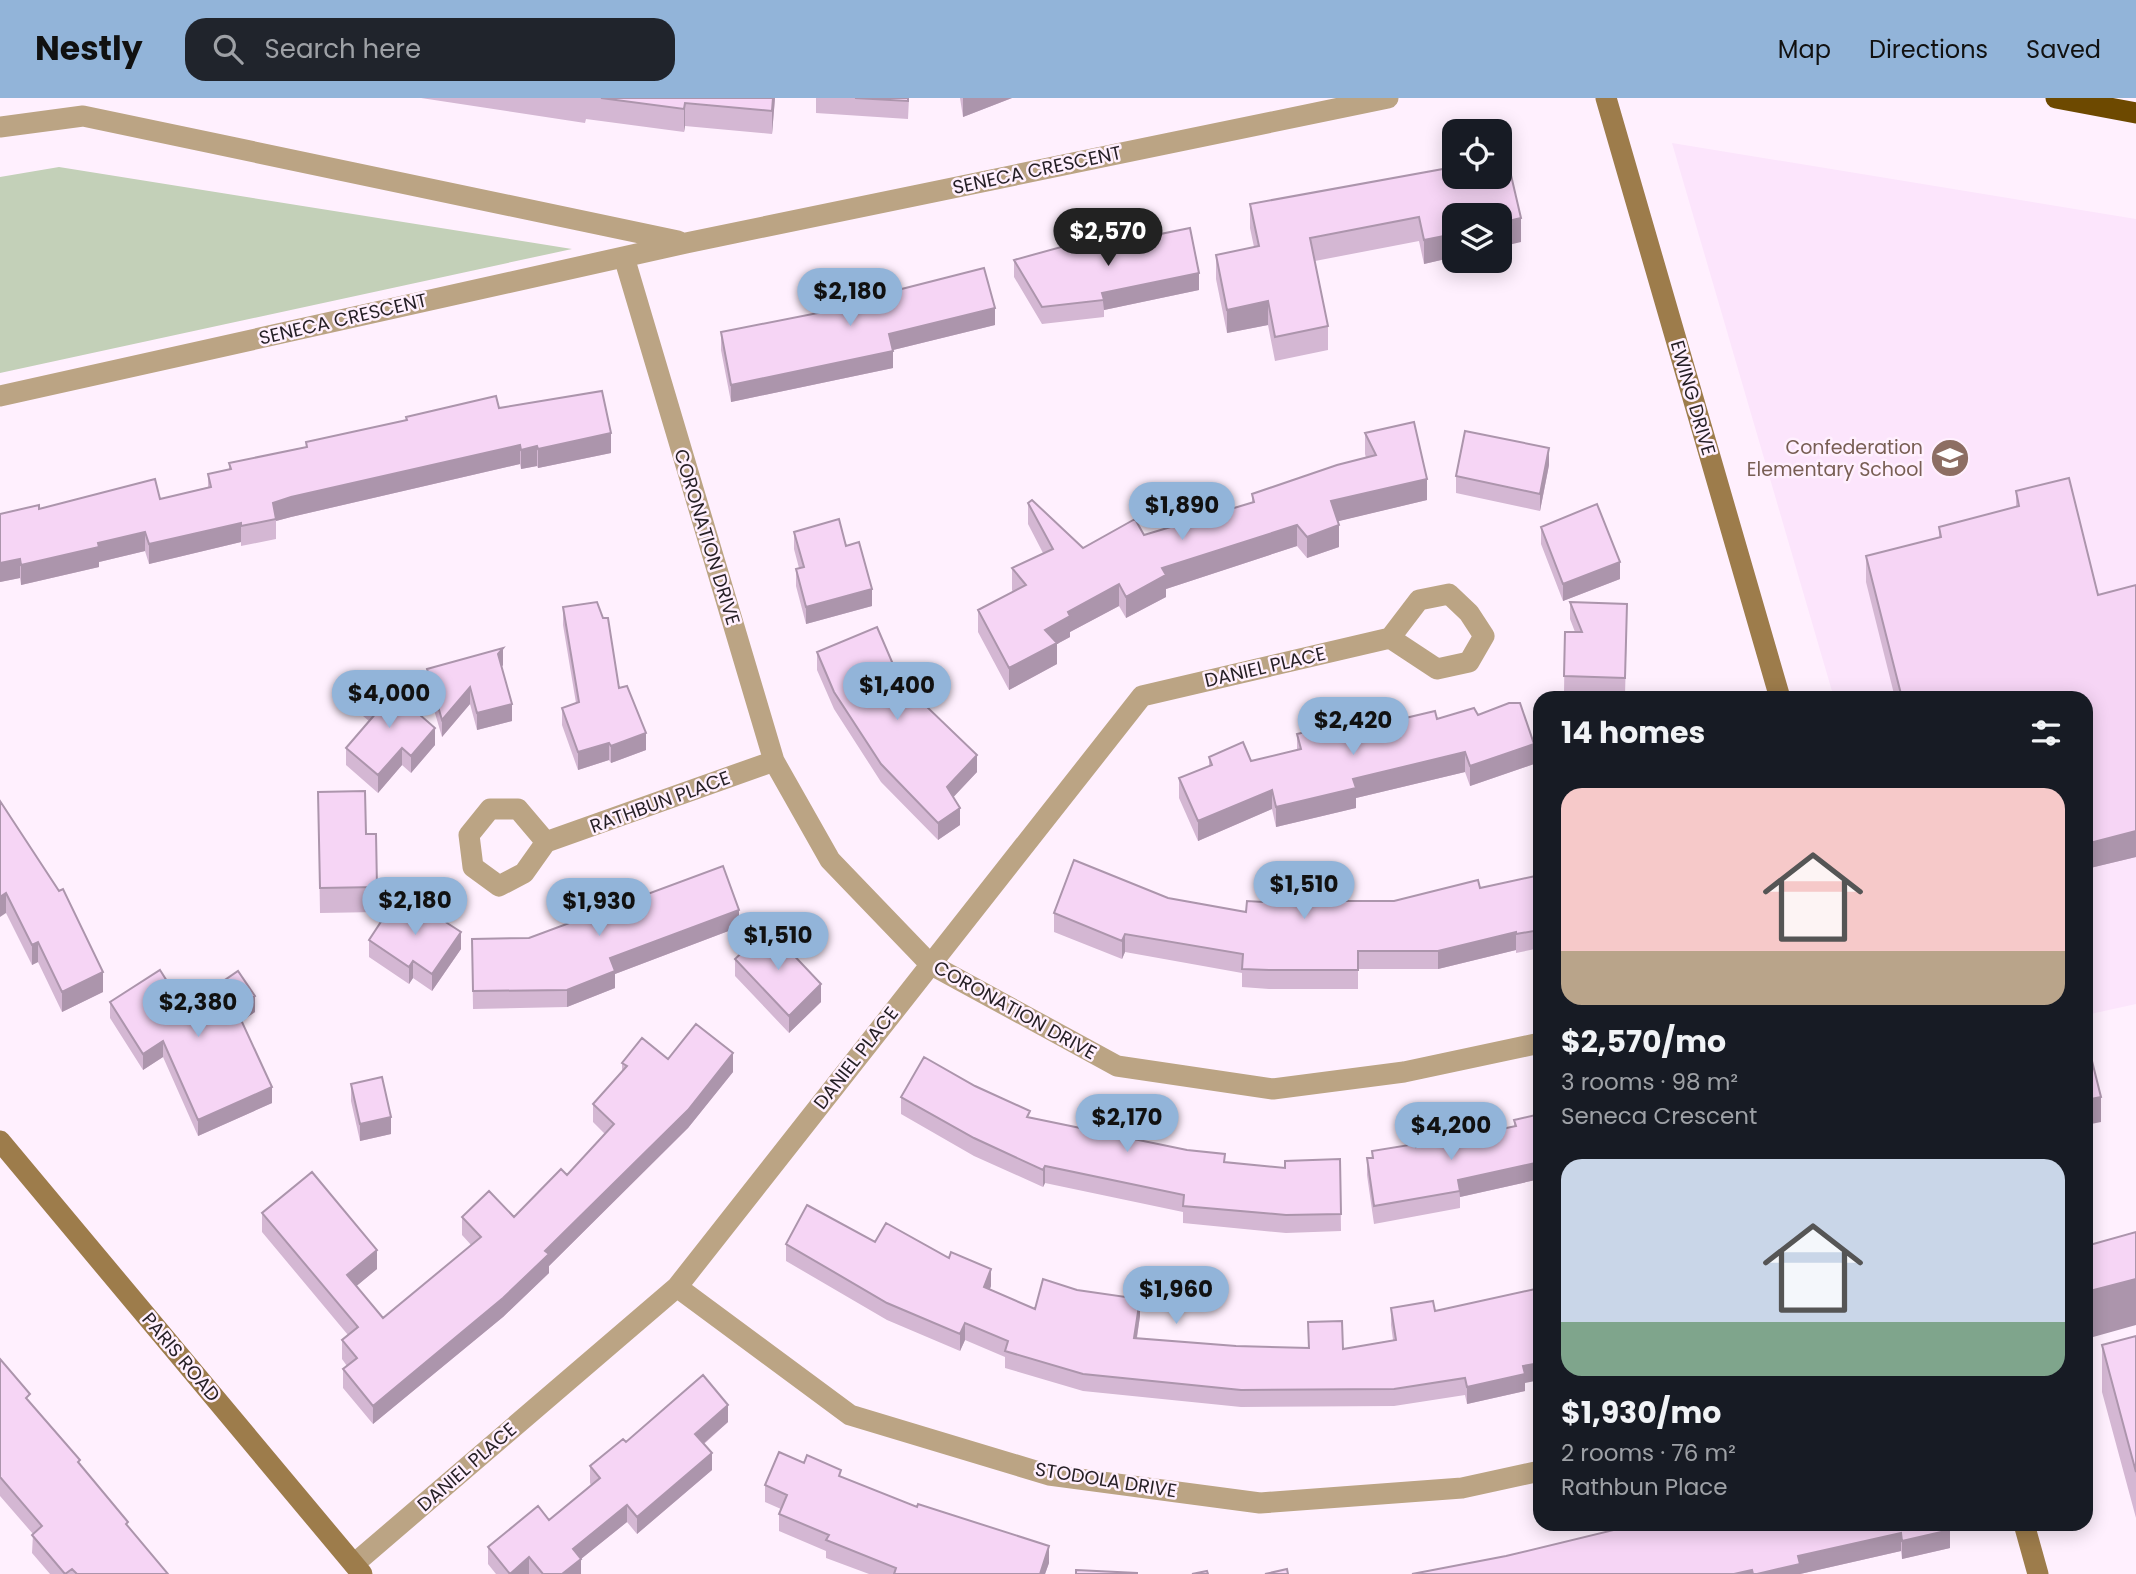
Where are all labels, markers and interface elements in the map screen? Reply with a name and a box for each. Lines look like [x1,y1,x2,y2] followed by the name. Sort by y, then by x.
[185,18,675,81] search box
[35,25,143,72] text: Nestly
[209,30,247,68] icon: search
[265,31,421,67] text: Search here
[1778,33,1831,66] text: Map
[1869,33,1988,66] text: Directions
[2026,33,2101,66] text: Saved
[1442,119,1512,273] map controls
[1442,119,1512,189] button: locate
[950,139,1124,201] street label: SENECA CRESCENT
[1442,203,1512,273] button: layers
[1051,208,1165,268] pin: $2,570
[1069,215,1147,247] text: $2,570
[793,268,907,328] pin: $2,180
[813,275,887,307] text: $2,180
[256,287,430,351] street label: SENECA CRESCENT
[1664,337,1722,459] street label: EWING DRIVE
[1747,434,1923,483] place label: Confederation Elementary School
[1929,437,1971,479] school or university icon: Confederation Elementary School
[667,446,747,628] street label: CORONATION DRIVE
[1125,482,1239,542] pin: $1,890
[1145,489,1219,521] text: $1,890
[1202,640,1328,694] street label: DANIEL PLACE
[840,662,954,722] pin: $1,400
[859,669,935,701] text: $1,400
[332,670,446,730] pin: $4,000
[348,677,430,709] text: $4,000
[1296,698,1410,757] pin: $2,420
[1314,704,1392,736] text: $2,420
[1561,711,1705,754] text: 14 homes
[2027,714,2065,752] icon: filters
[586,764,734,840] street label: RATHBUN PLACE
[1750,834,1876,960] icon: home
[1247,862,1361,921] pin: $1,510
[1270,868,1338,900] text: $1,510
[358,878,472,937] pin: $2,180
[542,878,656,938] pin: $1,930
[378,884,452,916] text: $2,180
[562,885,636,917] text: $1,930
[721,912,835,972] pin: $1,510
[744,919,812,951] text: $1,510
[929,954,1101,1066] street label: CORONATION DRIVE
[141,979,255,1039] pin: $2,380
[159,986,237,1018] text: $2,380
[807,1001,905,1115] street label: DANIEL PLACE
[1561,1020,1726,1063] text: $2,570/mo
[1561,1066,1738,1098] text: 3 rooms · 98 m²
[1070,1094,1184,1154] pin: $2,170
[1561,1100,1757,1132] text: Seneca Crescent
[1092,1101,1162,1133] text: $2,170
[1394,1102,1508,1162] pin: $4,200
[1411,1109,1491,1141] text: $4,200
[1750,1205,1876,1331] icon: home
[1119,1266,1233,1326] pin: $1,960
[1139,1273,1213,1305] text: $1,960
[136,1307,226,1407] street label: PARIS ROAD
[1561,1391,1721,1434] text: $1,930/mo
[411,1416,523,1518] street label: DANIEL PLACE
[1561,1437,1736,1469] text: 2 rooms · 76 m²
[1033,1455,1179,1505] street label: STODOLA DRIVE
[1561,1471,1728,1503] text: Rathbun Place

